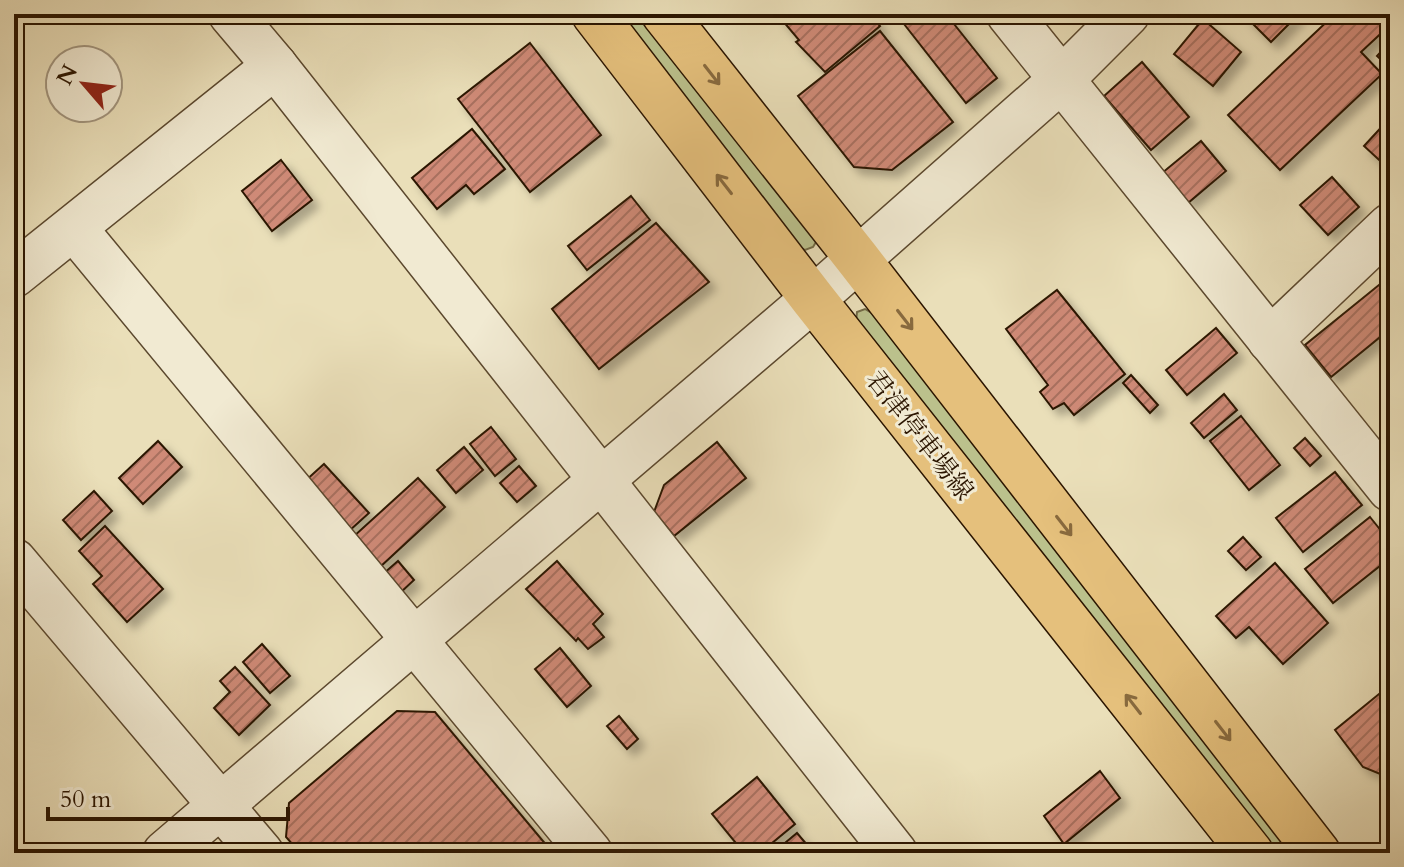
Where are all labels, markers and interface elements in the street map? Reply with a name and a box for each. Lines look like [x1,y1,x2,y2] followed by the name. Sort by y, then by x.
[44,44,124,124] north arrow
[49,60,85,91] text: N
[703,64,721,85] one-way arrow
[716,173,733,195] one-way arrow
[897,309,914,330] one-way arrow
[858,363,981,508] street label: 君津停車場線
[1056,515,1073,536] one-way arrow
[1124,694,1142,715] one-way arrow
[1215,720,1232,741] one-way arrow
[48,771,288,821] scale bar
[60,783,112,816] text: 50 m

